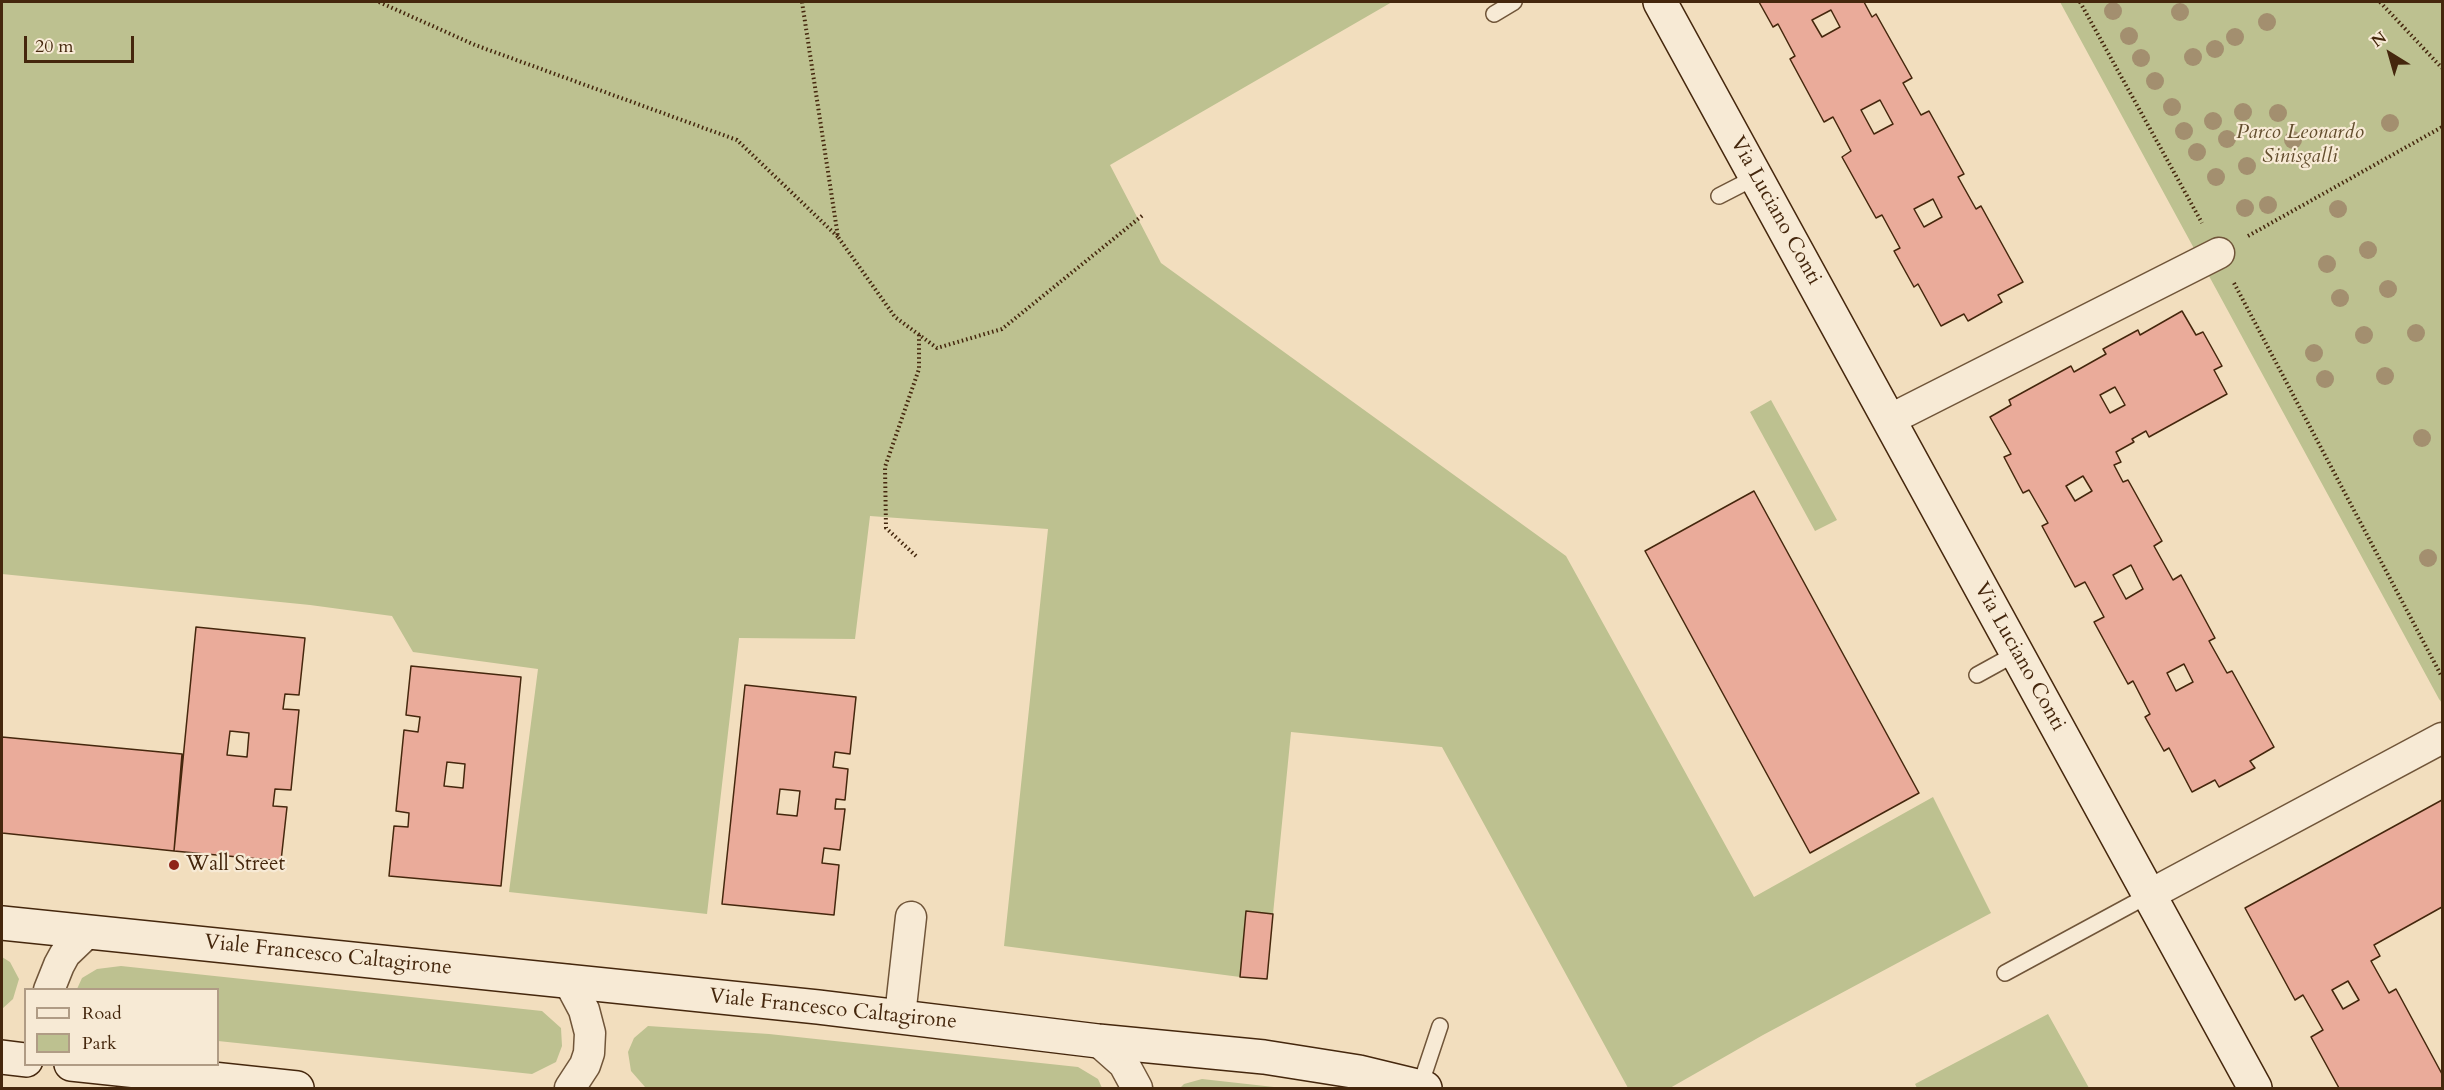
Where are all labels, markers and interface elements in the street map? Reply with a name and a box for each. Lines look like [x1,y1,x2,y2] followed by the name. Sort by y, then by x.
[27,24,136,62] scale bar
[2360,24,2420,84] north arrow
[2367,27,2391,53] text: N
[35,34,74,59] text: 20 m
[2236,120,2364,170] park label: Parco Leonardo Sinisgalli
[1724,132,1826,290] street label: Via Luciano Conti
[1968,578,2070,736] street label: Via Luciano Conti
[186,852,285,878] place label: Wall Street
[167,858,181,872] marker: Wall Street
[203,930,453,982] street label: Viale Francesco Caltagirone
[708,984,958,1036] street label: Viale Francesco Caltagirone
[24,988,219,1066] legend
[82,1001,122,1026] text: Road
[82,1031,117,1056] text: Park

